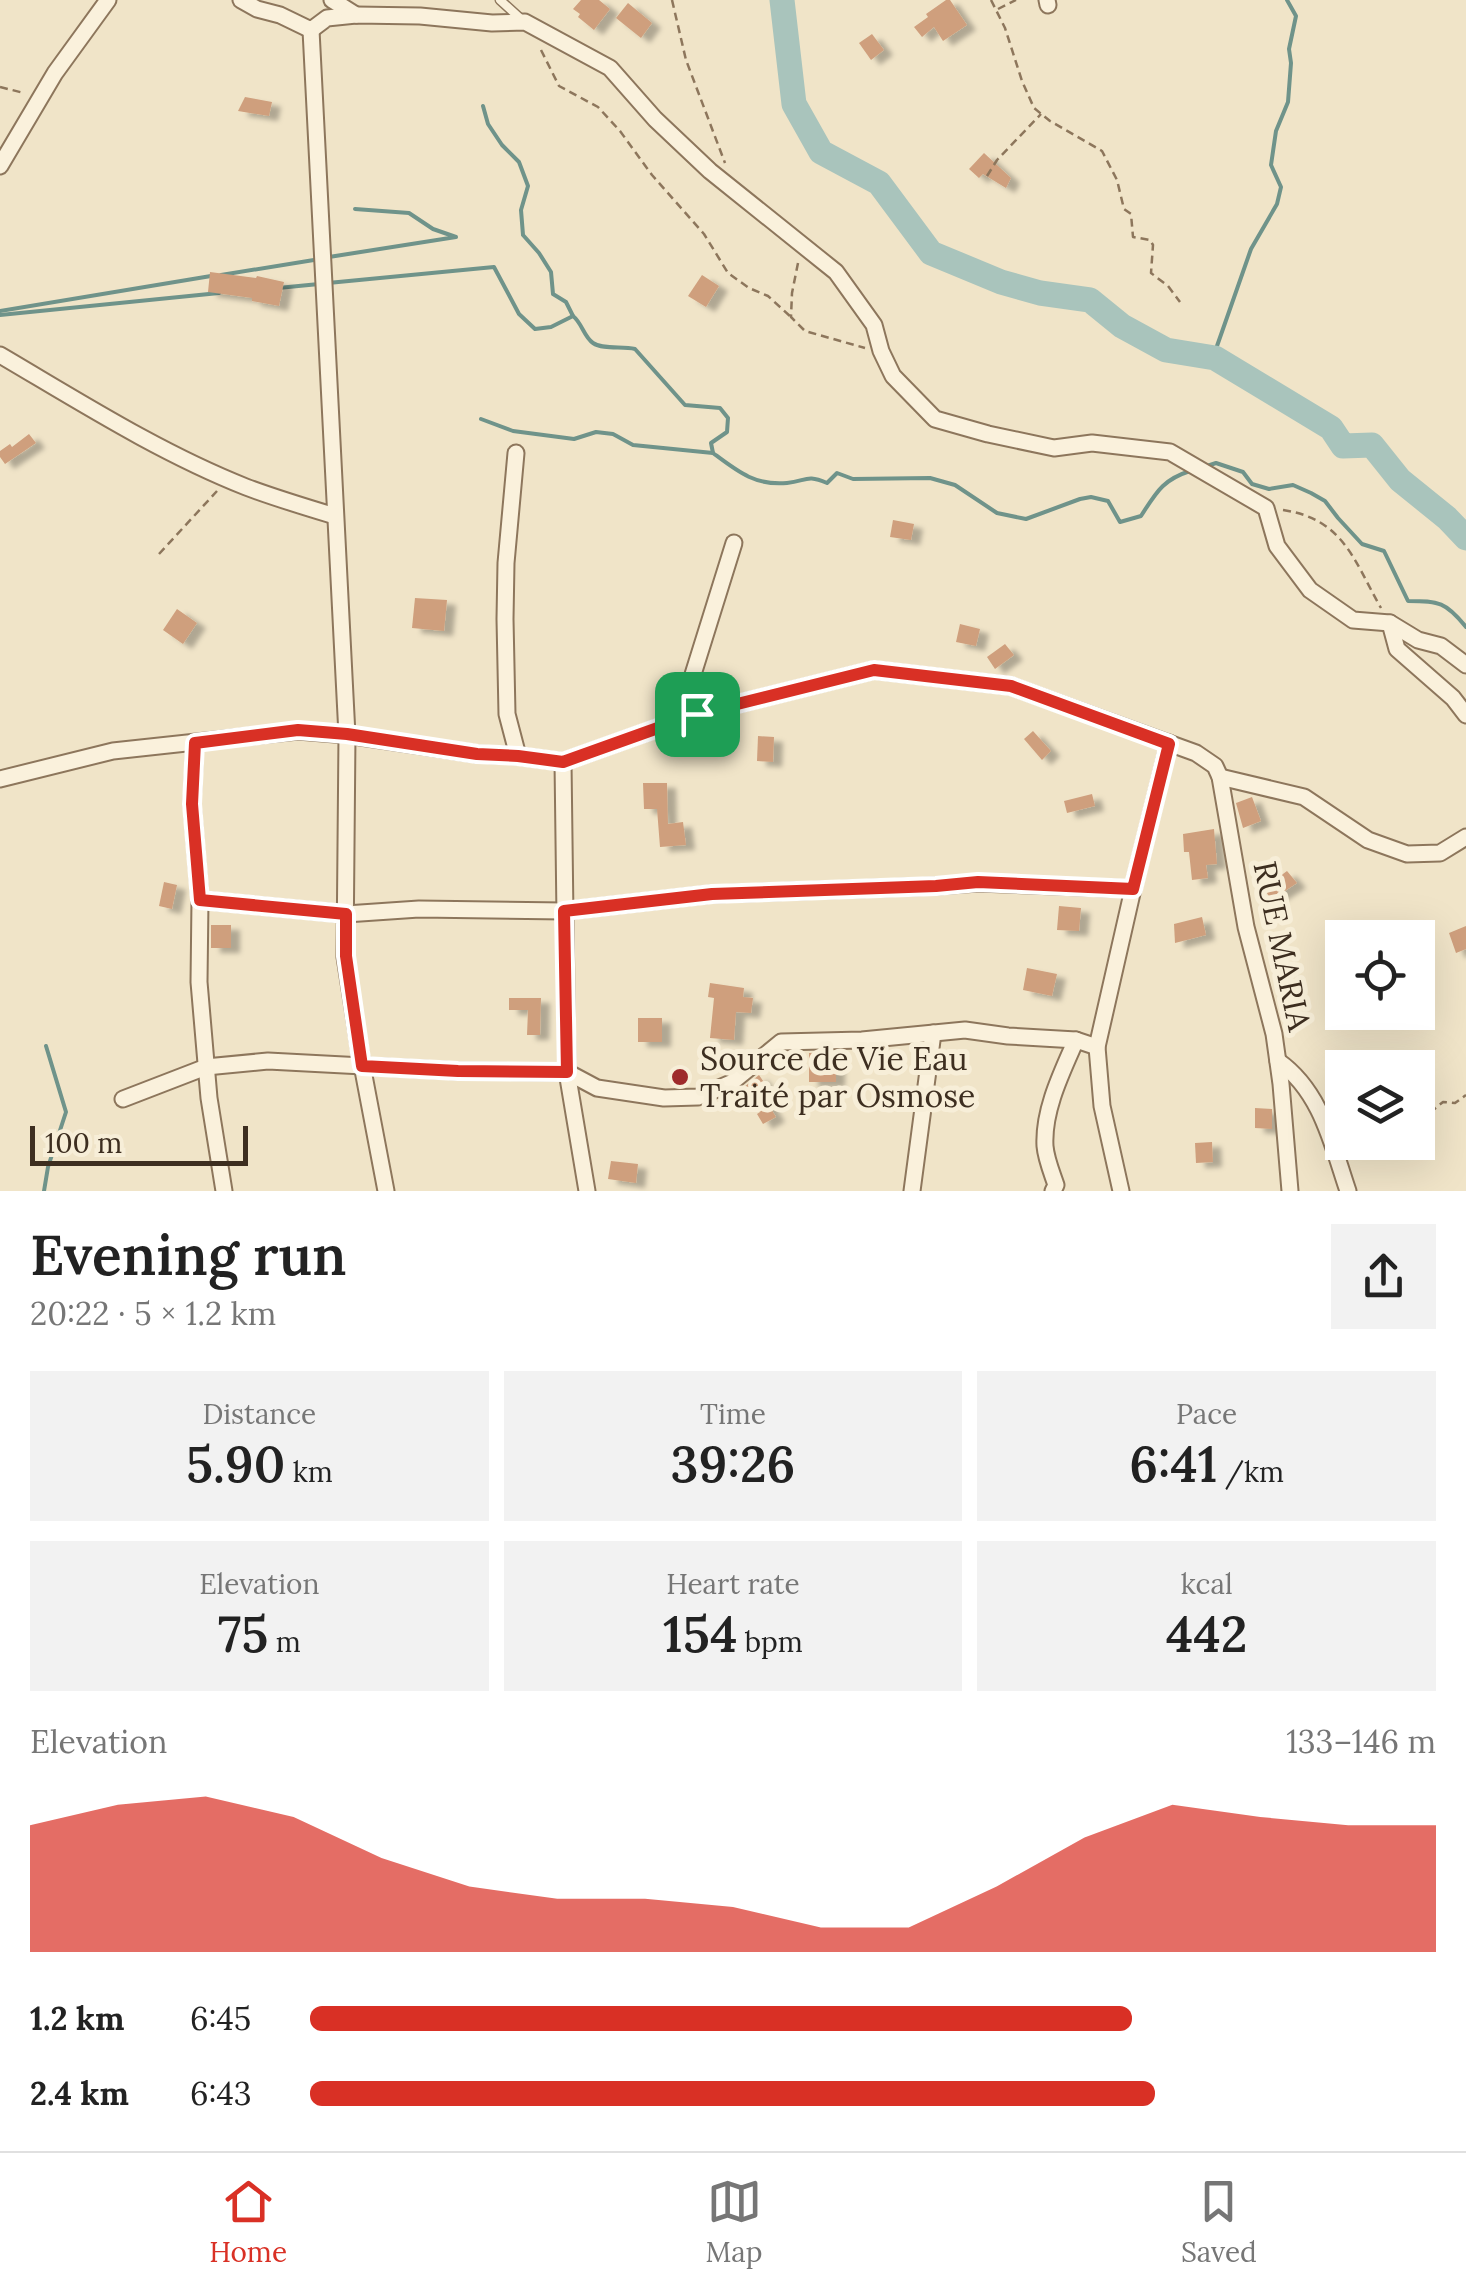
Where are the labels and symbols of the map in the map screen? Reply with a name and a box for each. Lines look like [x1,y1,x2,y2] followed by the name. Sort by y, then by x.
[655,672,740,757] pin
[1244,857,1321,1035] street label: RUE MARIA
[700,1038,975,1116] place label: Source de Vie Eau Traité par Osmose
[669,1066,691,1088] marker: Source de Vie Eau Traité par Osmose
[30,1121,248,1166] scale bar

